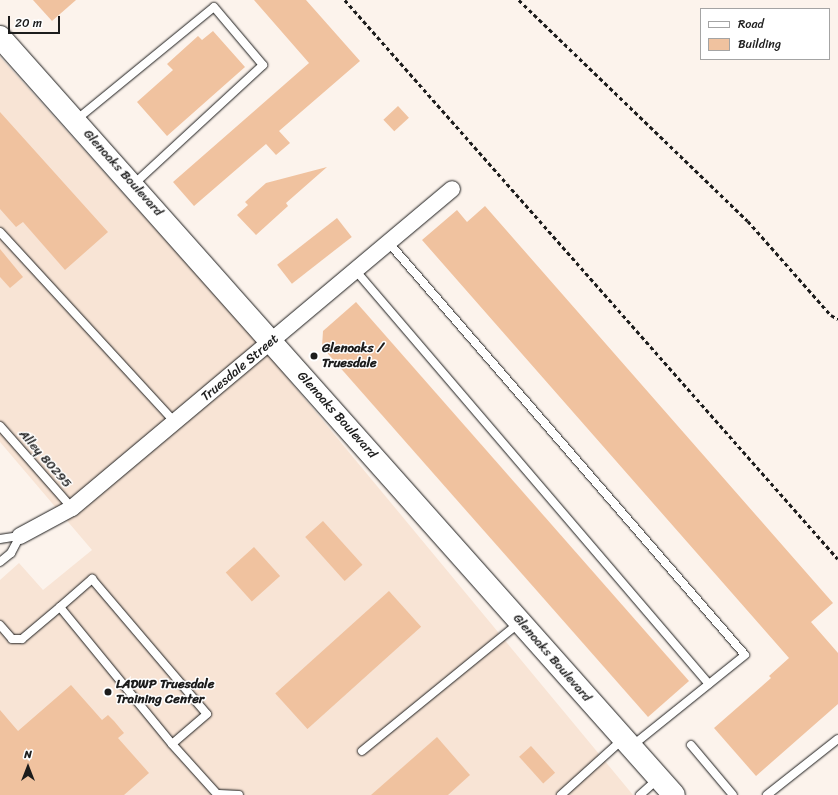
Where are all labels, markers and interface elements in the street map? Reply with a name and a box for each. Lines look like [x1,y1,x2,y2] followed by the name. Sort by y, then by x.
[10,8,62,34] scale bar
[700,8,830,60] legend
[15,12,42,34] text: 20 m
[738,13,764,35] text: Road
[738,33,781,55] text: Building
[80,126,166,220] street label: Glenoaks Boulevard
[198,331,282,405] street label: Truesdale Street
[322,341,383,372] place label: Glenoaks / Truesdale
[309,351,319,361] marker: Glenoaks / Truesdale
[294,368,380,462] street label: Glenoaks Boulevard
[15,427,75,491] street label: Alley 80295
[510,611,594,705] street label: Glenoaks Boulevard
[116,677,215,708] place label: LADWP Truesdale Training Center
[103,687,113,697] marker: LADWP Truesdale Training Center
[24,745,32,764] text: N
[8,747,48,787] north arrow

